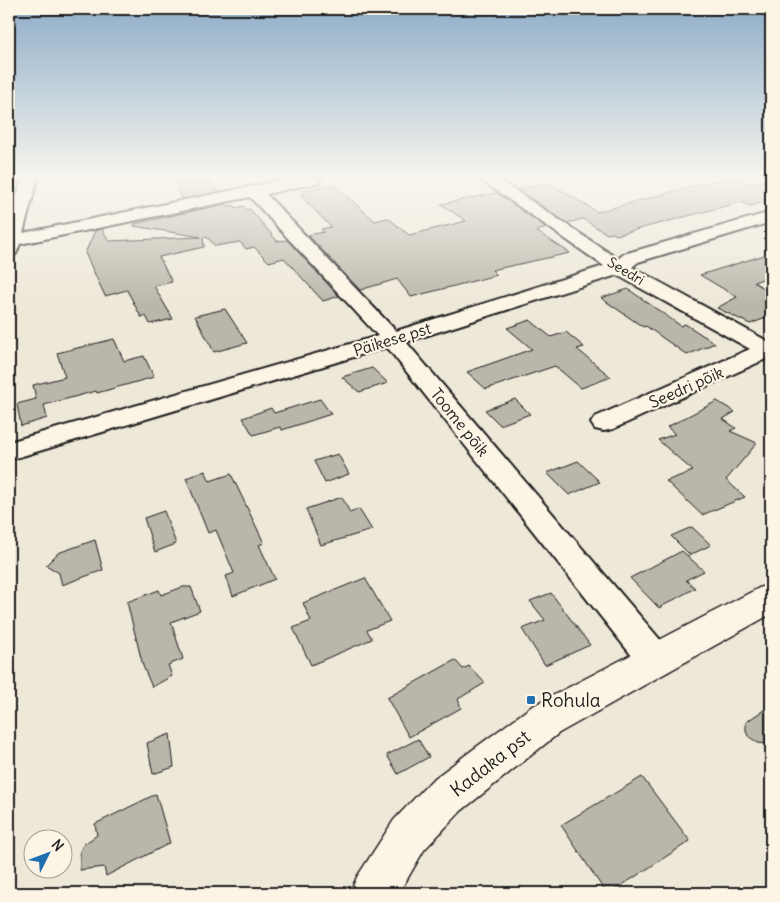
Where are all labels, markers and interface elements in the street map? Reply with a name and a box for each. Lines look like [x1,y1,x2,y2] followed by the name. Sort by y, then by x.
[604,253,648,289] street label: Seedri
[351,318,434,360] street label: Päikese pst
[646,362,726,412] street label: Seedri põik
[427,384,493,460] street label: Toome põik
[541,688,601,712] place label: Rohula
[525,694,537,706] marker: Rohula
[445,724,535,802] street label: Kadaka pst
[22,830,72,880] north arrow
[48,836,68,855] text: N

